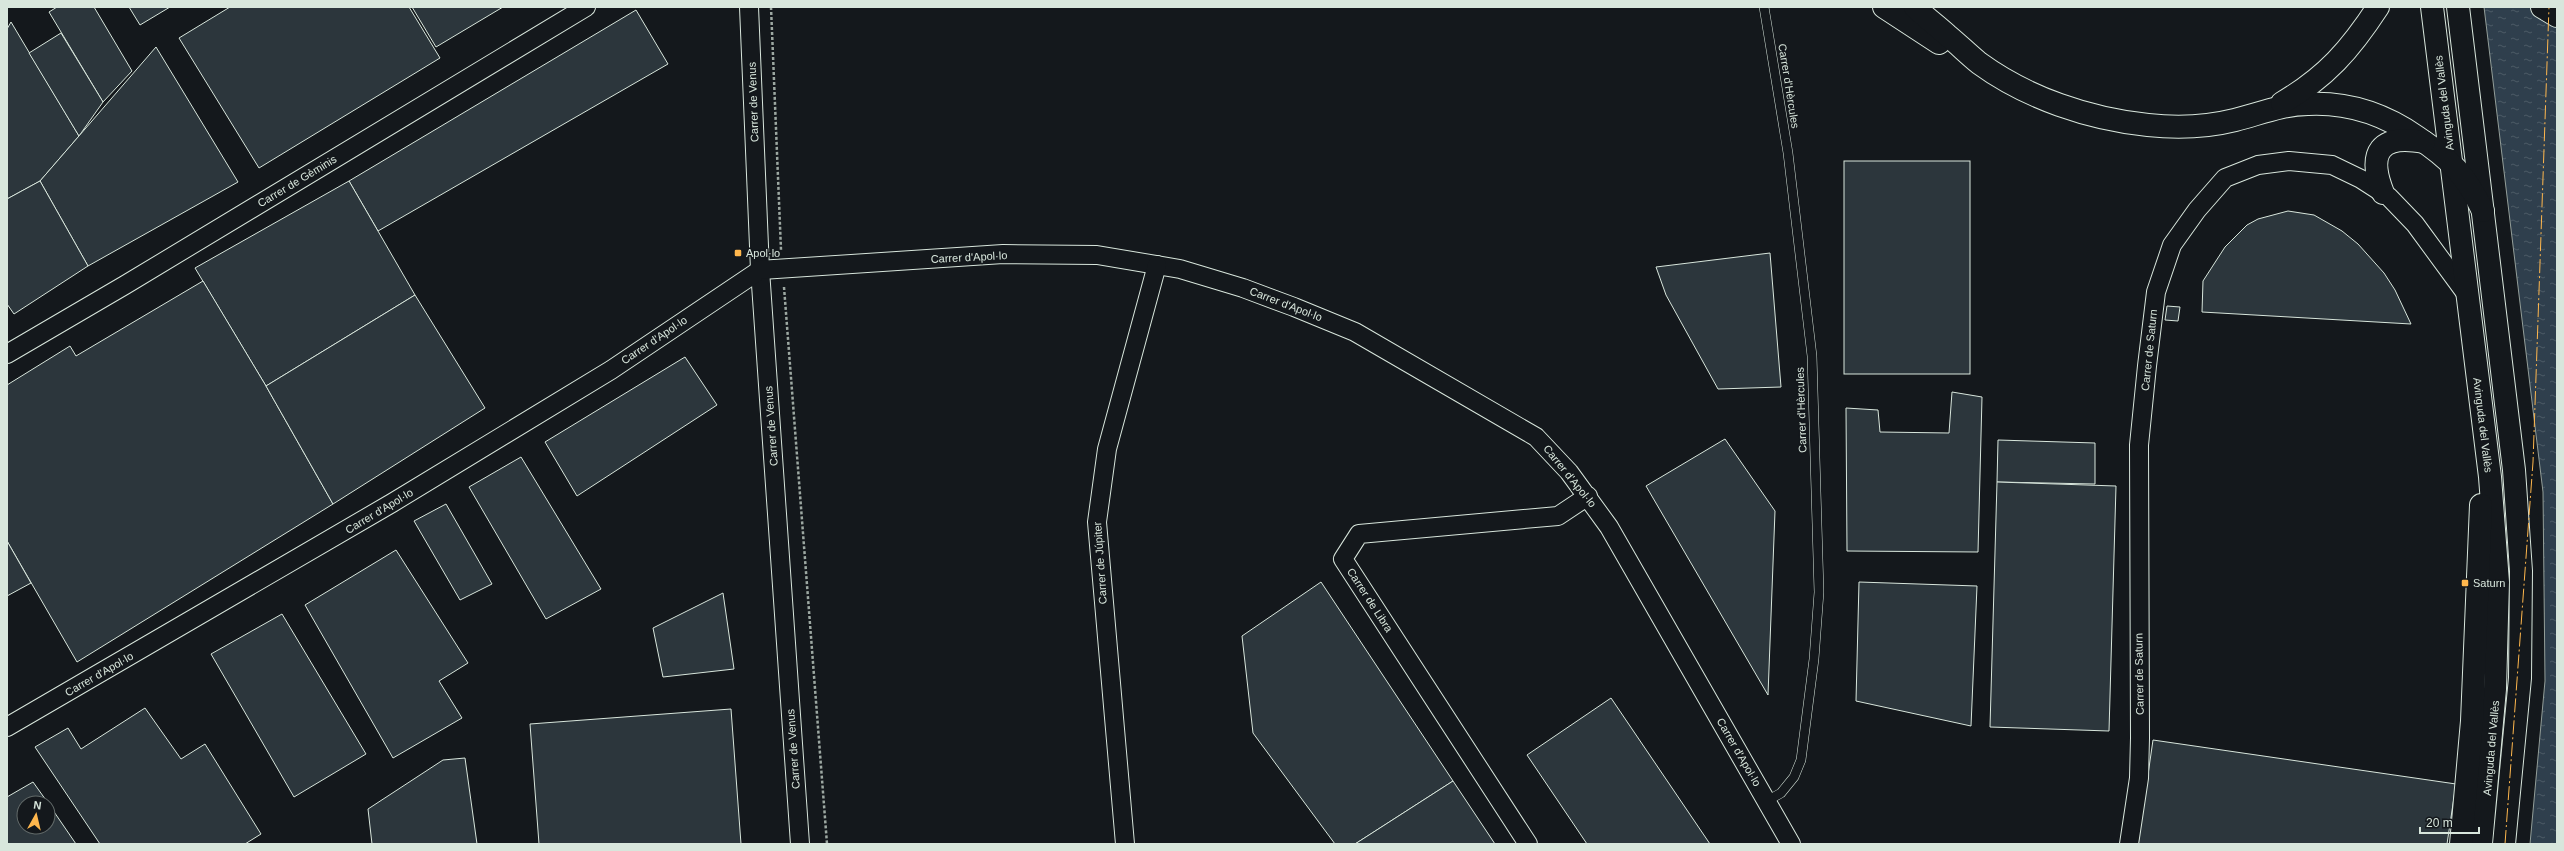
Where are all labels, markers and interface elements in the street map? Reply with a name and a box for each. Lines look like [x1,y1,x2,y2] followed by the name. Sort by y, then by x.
[1776,43,1802,130] street label: Carrer d'Hèrcules
[2432,54,2456,151] street label: Avinguda del Vallès
[746,61,760,142] street label: Carrer de Venus
[255,152,339,209] street label: Carrer de Gèminis
[746,247,780,259] place label: Apol·lo
[733,248,743,258] marker: Apol·lo
[930,249,1008,265] street label: Carrer d'Apol·lo
[1248,285,1324,323] street label: Carrer d'Apol·lo
[2139,309,2159,391] street label: Carrer de Saturn
[619,314,689,366] street label: Carrer d'Apol·lo
[1793,366,1808,453] street label: Carrer d'Hèrcules
[2471,377,2495,474] street label: Avinguda del Vallès
[762,385,780,466] street label: Carrer de Venus
[1541,442,1599,510] street label: Carrer d'Apol·lo
[343,486,415,536] street label: Carrer d'Apol·lo
[1091,521,1109,605] street label: Carrer de Júpiter
[1345,566,1396,635] street label: Carrer de Libra
[2473,577,2505,589] place label: Saturn
[2460,578,2470,588] marker: Saturn
[2132,633,2146,715] street label: Carrer de Saturn
[63,650,135,698] street label: Carrer d'Apol·lo
[2481,699,2501,796] street label: Avinguda del Vallès
[784,708,802,789] street label: Carrer de Venus
[1715,716,1763,788] street label: Carrer d'Apol·lo
[16,795,56,835] north arrow
[33,799,42,812] text: N
[2420,809,2479,835] scale bar
[2426,816,2453,830] text: 20 m

